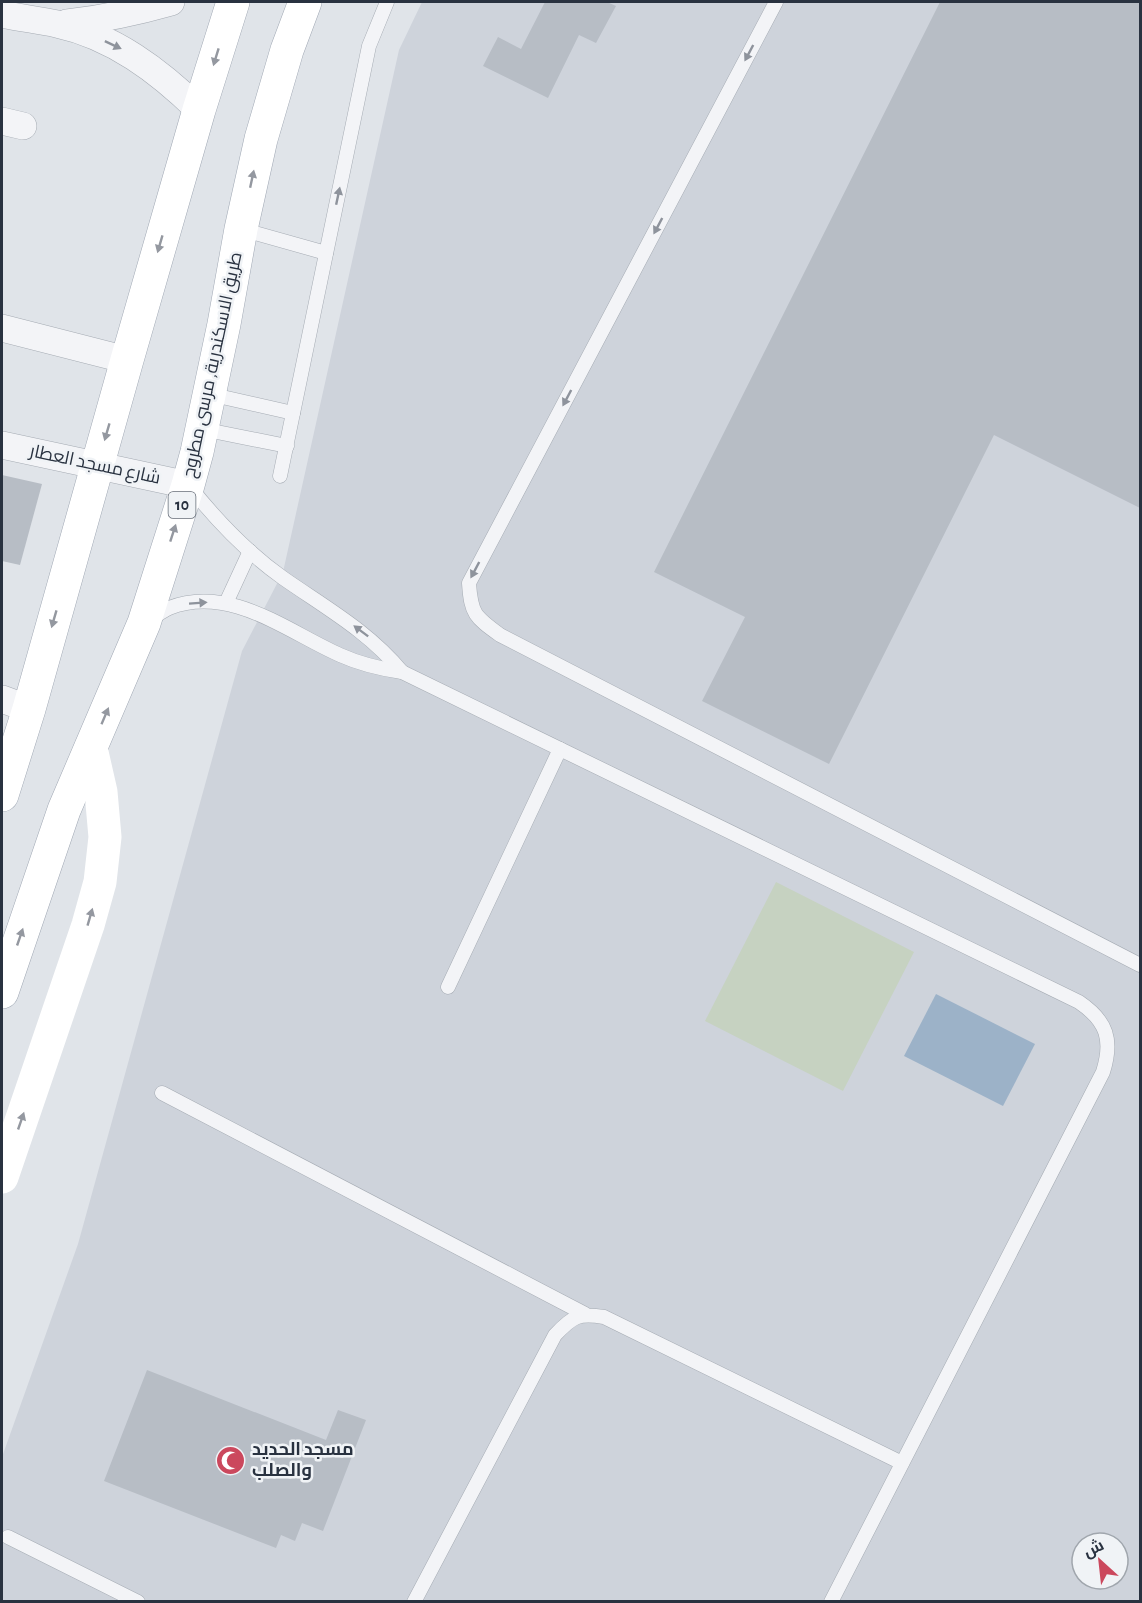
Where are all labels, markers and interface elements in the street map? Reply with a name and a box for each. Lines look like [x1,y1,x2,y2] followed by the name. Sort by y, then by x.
[104,40,121,49] one-way arrow
[744,45,754,62] one-way arrow
[211,48,220,66] one-way arrow
[248,169,257,188] one-way arrow
[334,186,343,205] one-way arrow
[653,217,663,234] one-way arrow
[155,235,164,253] one-way arrow
[180,250,248,480] street label: طريق الاسكندرية, مرسى مطروح
[562,390,572,407] one-way arrow
[102,423,111,441] one-way arrow
[27,441,162,490] street label: شارع مسجد العطار
[168,492,195,518] road number: 10
[169,524,178,542] one-way arrow
[470,562,480,579] one-way arrow
[188,598,207,608] one-way arrow
[49,611,58,629] one-way arrow
[353,625,369,638] one-way arrow
[100,706,110,724] one-way arrow
[86,908,95,926] one-way arrow
[16,928,25,946] one-way arrow
[16,1112,26,1130] one-way arrow
[252,1441,354,1481] place label: مسجد الحديد والصلب
[215,1444,247,1476] mosque icon: مسجد الحديد والصلب
[1070,1531,1130,1591] north arrow
[1080,1536,1107,1561] text: ش

